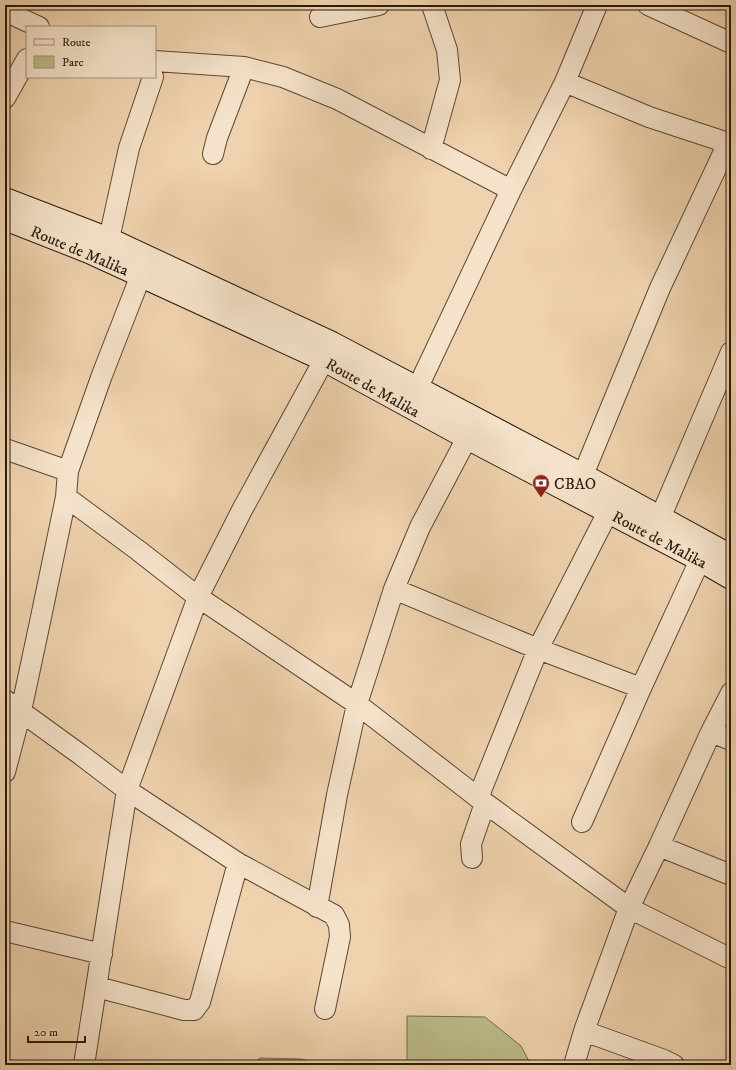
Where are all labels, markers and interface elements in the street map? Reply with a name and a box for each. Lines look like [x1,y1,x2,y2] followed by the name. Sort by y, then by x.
[26,26,156,78] legend
[62,35,90,50] text: Route
[62,55,84,70] text: Parc
[28,221,132,281] street label: Route de Malika
[322,354,423,422] street label: Route de Malika
[531,473,551,498] bank icon: CBAO
[554,474,596,494] place label: CBAO
[609,507,710,573] street label: Route de Malika
[28,1018,85,1044] scale bar
[34,1025,58,1040] text: 20 m

